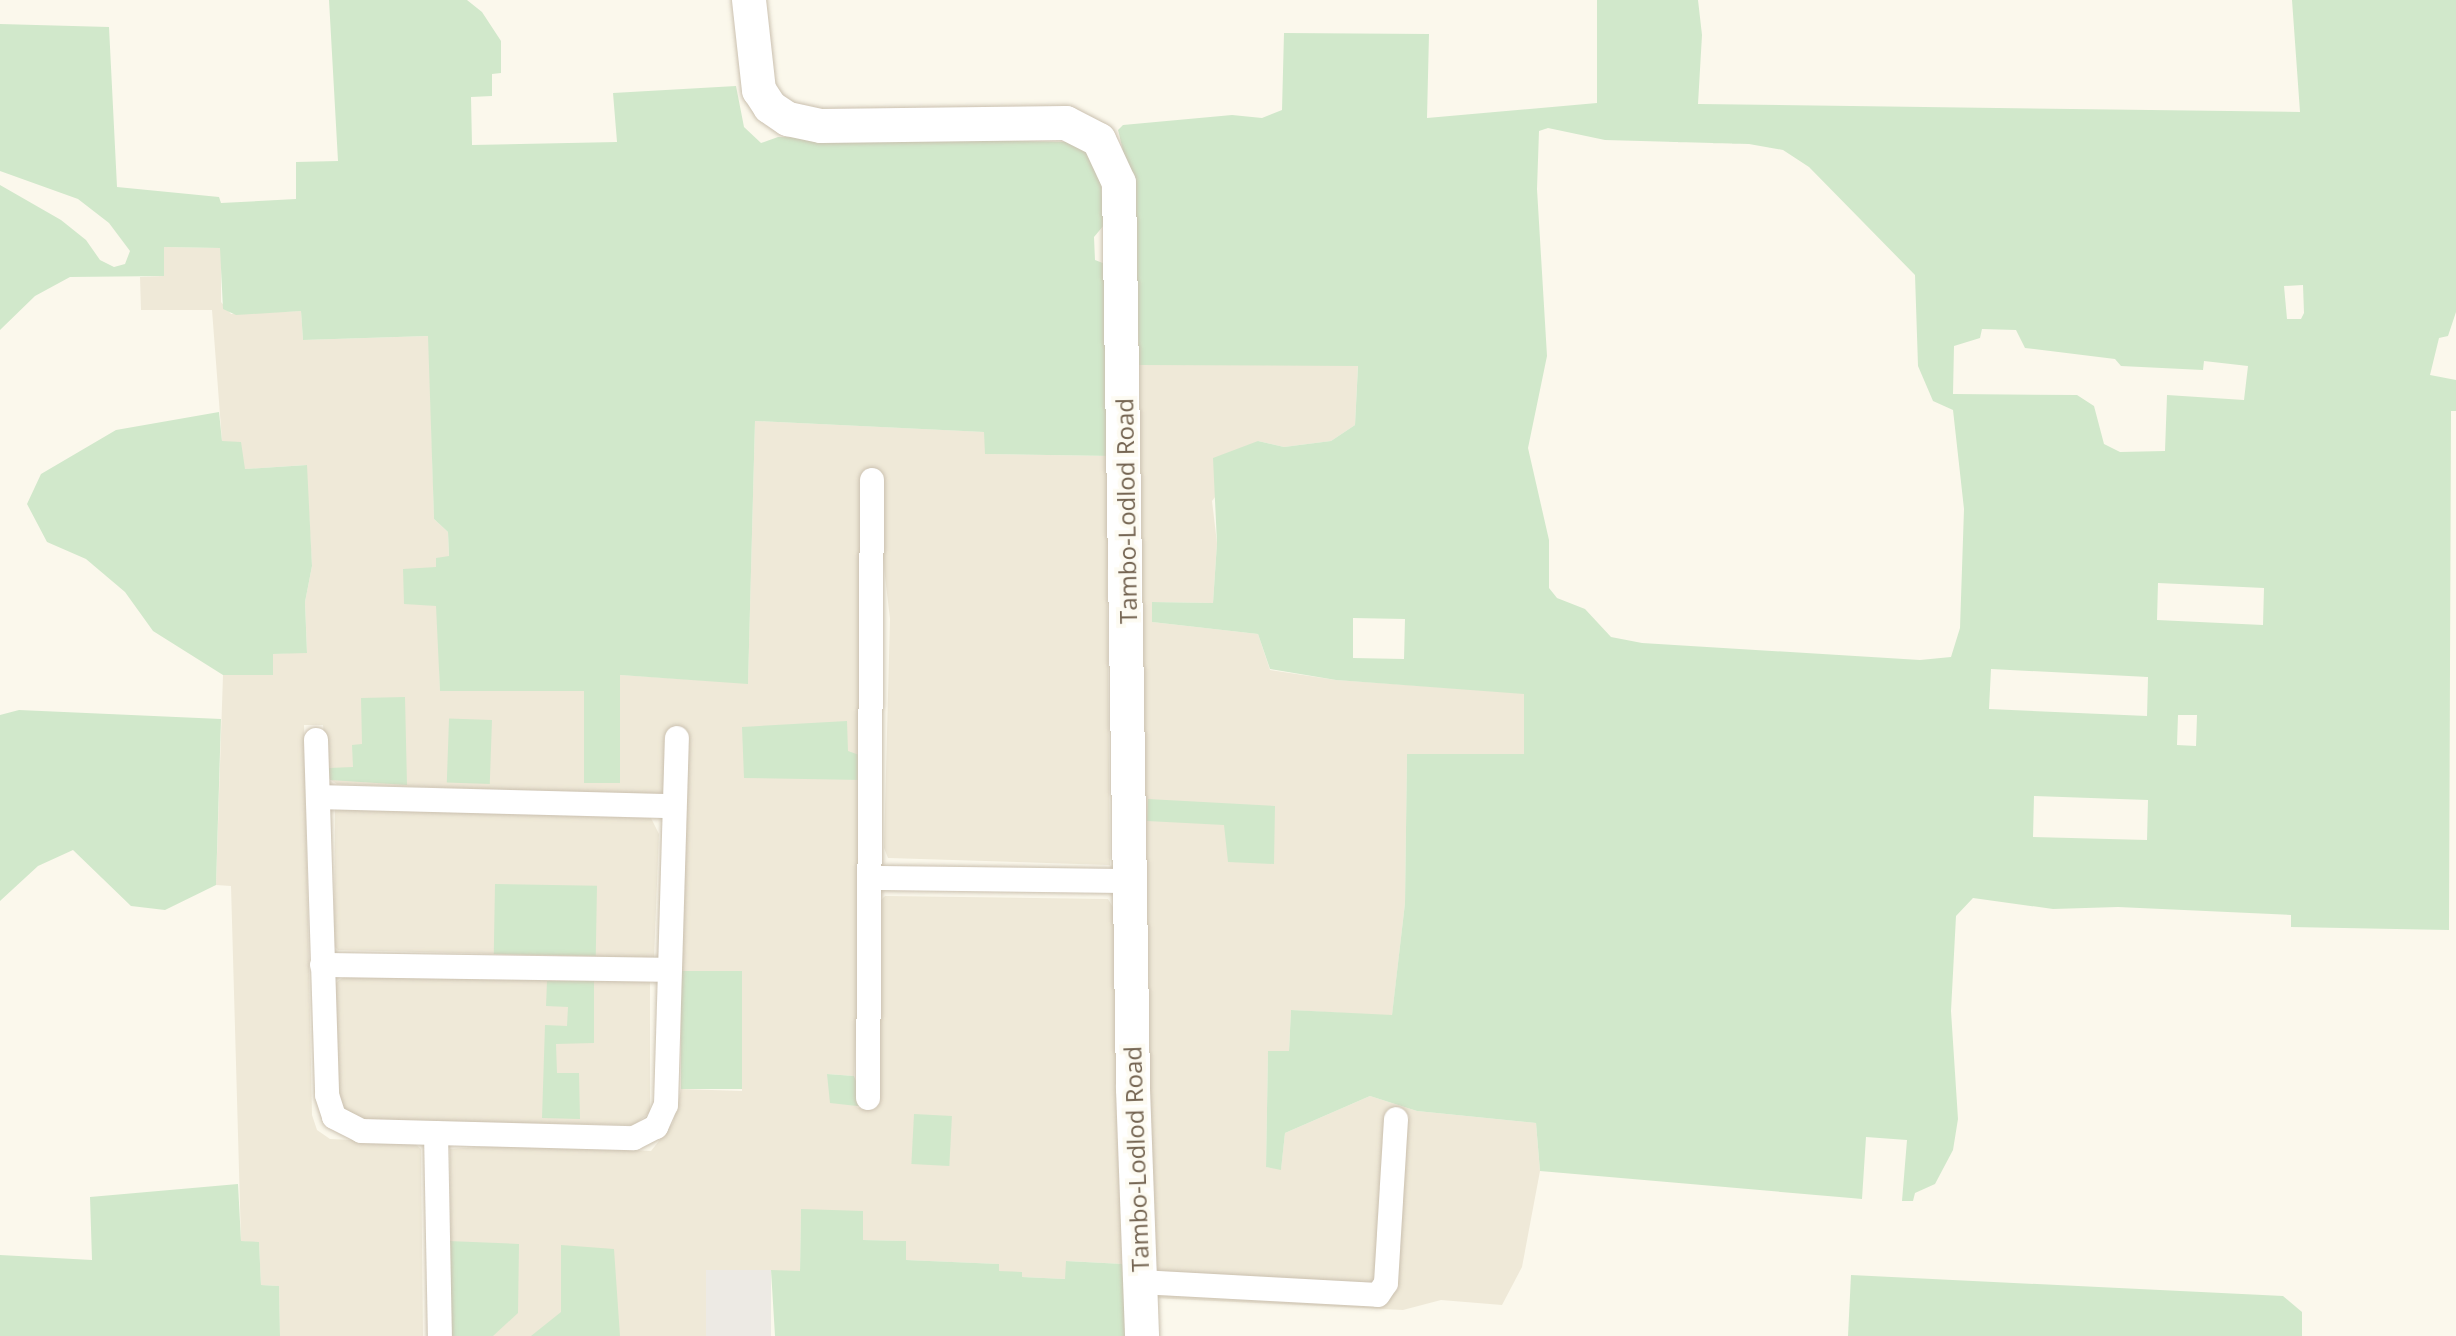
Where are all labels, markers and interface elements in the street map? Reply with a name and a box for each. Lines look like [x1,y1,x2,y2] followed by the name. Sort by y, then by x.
[1110,398,1142,624] street label: Tambo-Lodlod Road
[1118,1046,1154,1272] street label: Tambo-Lodlod Road

